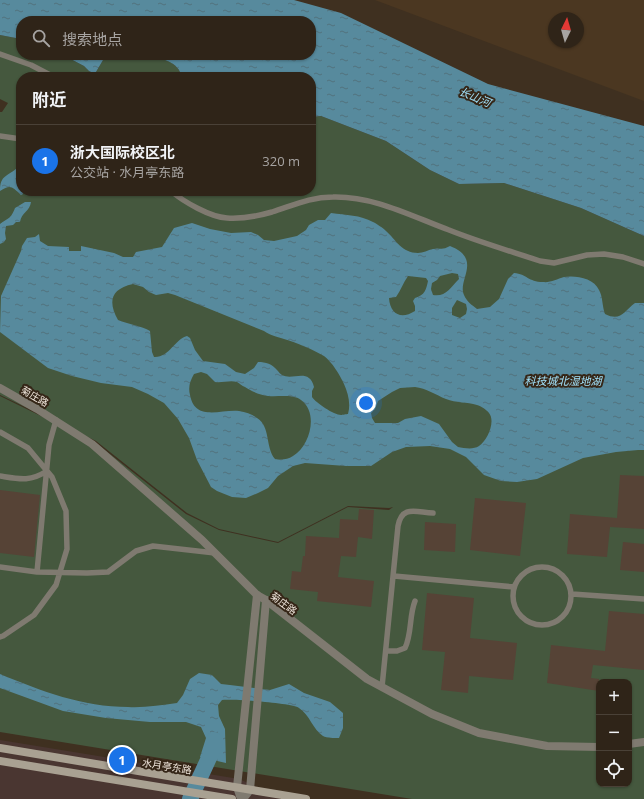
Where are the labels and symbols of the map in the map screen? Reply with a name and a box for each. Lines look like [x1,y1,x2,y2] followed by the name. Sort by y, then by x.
[548,12,584,48] north arrow
[457,83,495,111] water label: 长山河
[525,373,603,388] water label: 科技城北湿地湖
[19,382,51,410] street label: 菊庄路
[356,393,376,413] your location
[268,588,300,618] street label: 菊庄路
[109,745,135,775] pin: 1
[141,755,193,777] street label: 水月亭东路

